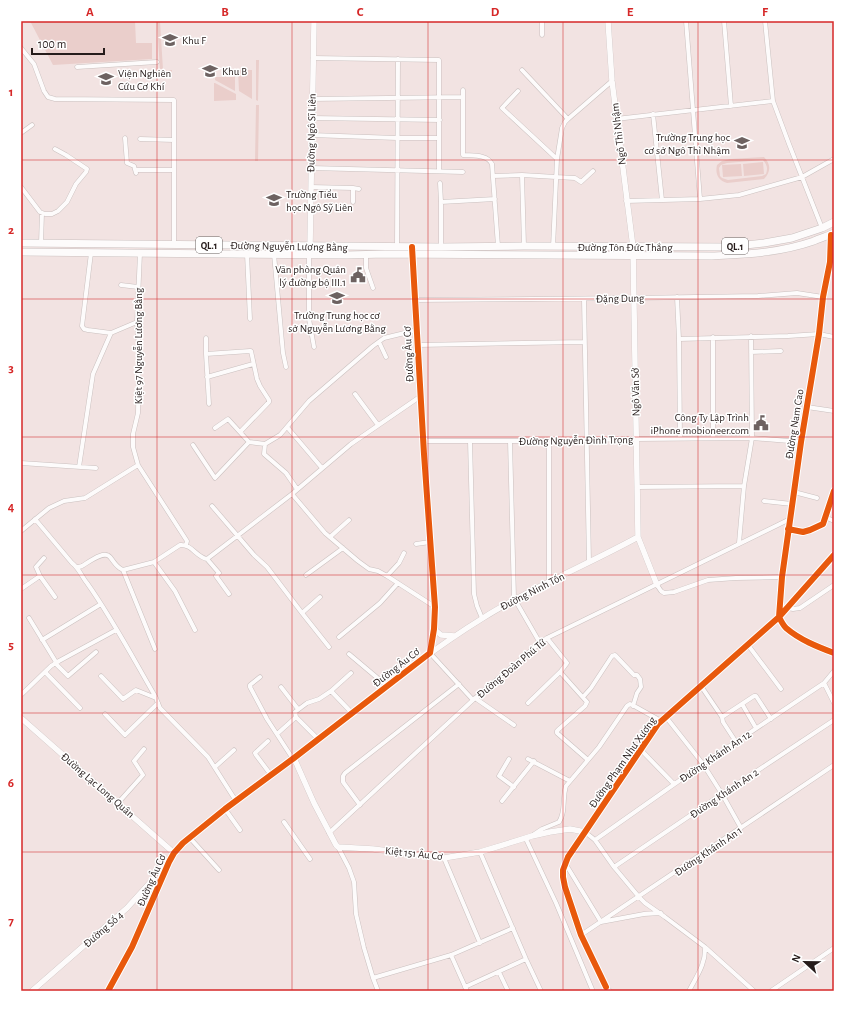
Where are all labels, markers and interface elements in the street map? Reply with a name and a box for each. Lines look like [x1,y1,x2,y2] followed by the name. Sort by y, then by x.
[86,6,94,19] text: A
[221,6,229,19] text: B
[357,6,364,19] text: C
[491,6,500,19] text: D
[627,6,634,19] text: E
[762,6,769,19] text: F
[32,30,104,56] scale bar
[161,31,179,49] school or university icon: Khu F
[182,35,206,46] place label: Khu F
[38,38,66,50] text: 100 m
[201,62,219,80] school or university icon: Khu B
[222,66,247,77] place label: Khu B
[118,68,171,92] place label: Viện Nghiên Cứu Cơ Khí
[97,70,115,88] school or university icon: Viện Nghiên Cứu Cơ Khí
[9,86,13,99] text: 1
[305,93,318,173] street label: Đường Ngô Sĩ Liên
[609,102,628,166] street label: Ngô Thì Nhậm
[644,132,731,156] place label: Trường Trung học cơ sở Ngô Thì Nhậm
[733,134,751,152] school or university icon: Trường Trung học cơ sở Ngô Thì Nhậm
[286,189,353,213] place label: Trường Tiểu học Ngô Sỹ Liên
[265,191,283,209] school or university icon: Trường Tiểu học Ngô Sỹ Liên
[8,224,14,237] text: 2
[196,237,222,253] road number: QL.1
[722,238,748,254] road number: QL.1
[230,240,348,253] street label: Đường Nguyễn Lương Bằng
[577,242,673,253] street label: Đường Tôn Đức Thắng
[275,264,346,288] place label: Văn phòng Quản lý đường bộ III.1
[349,266,367,284] public building icon: Văn phòng Quản lý đường bộ III.1
[133,287,144,404] street label: Kiệt 97 Nguyễn Lương Bằng
[328,289,346,307] school or university icon: Trường Trung học cơ sở Nguyễn Lương Bằng
[596,293,645,304] street label: Đặng Dung
[288,310,386,334] place label: Trường Trung học cơ sở Nguyễn Lương Bằng
[402,325,415,382] street label: Đường Âu Cơ
[8,362,14,375] text: 3
[630,367,641,416] street label: Ngô Văn Sở
[784,388,805,460] street label: Đường Nam Cao
[650,412,749,436] place label: Công Ty Lập Trình iPhone mobioneer.com
[752,414,770,432] public building icon: Công Ty Lập Trình iPhone mobioneer.com
[519,434,634,447] street label: Đường Nguyễn Đình Trọng
[8,501,15,514] text: 4
[498,571,566,612] street label: Đường Ninh Tốn
[475,636,548,700] street label: Đường Đoàn Phú Tứ
[8,639,14,652] text: 5
[371,646,422,689] street label: Đường Âu Cơ
[587,714,658,810] street label: Đường Phạm Như Xương
[677,728,753,784] street label: Đường Khánh An 12
[59,751,136,820] street label: Đường Lạc Long Quân
[688,766,761,820] street label: Đường Khánh An 2
[8,777,14,790] text: 6
[672,825,744,878] street label: Đường Khánh An 1
[385,845,444,862] street label: Kiệt 151 Âu Cơ
[135,852,168,908] street label: Đường Âu Cơ
[81,909,125,950] street label: Đường Số 4
[8,915,14,928] text: 7
[785,942,825,982] north arrow
[790,953,803,964] text: N

